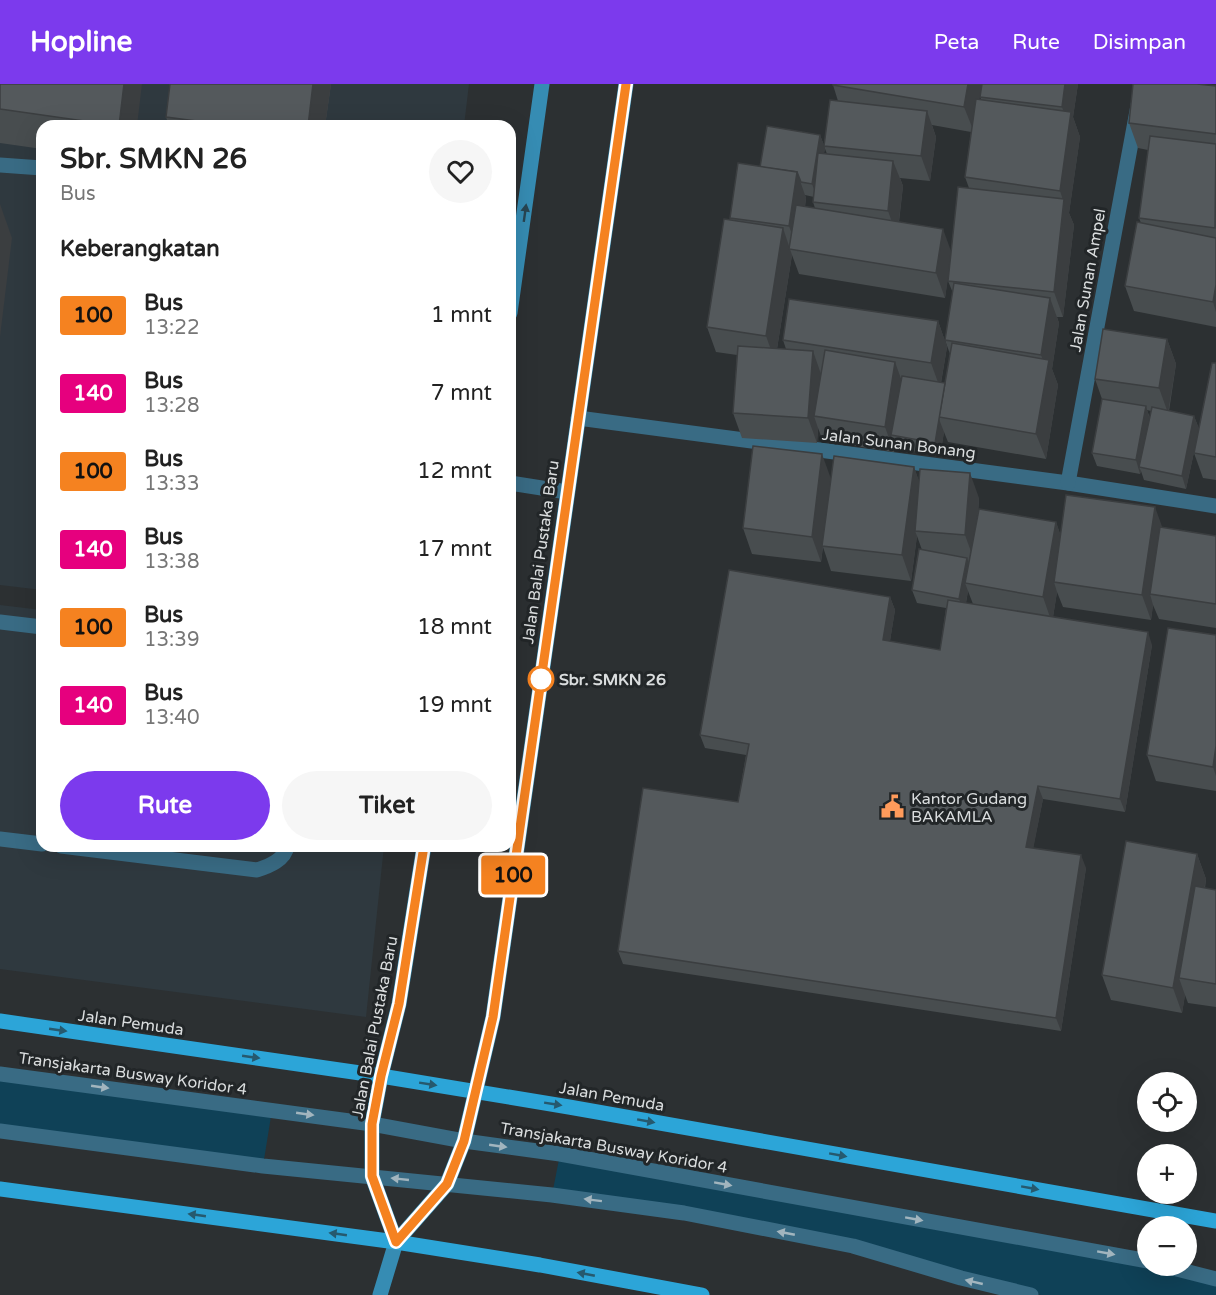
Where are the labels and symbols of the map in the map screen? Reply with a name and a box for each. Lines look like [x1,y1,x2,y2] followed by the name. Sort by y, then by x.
[520,204,529,223] one-way arrow
[1066,207,1110,353] street label: Jalan Sunan Ampel
[821,425,977,463] street label: Jalan Sunan Bonang
[518,459,564,645] street label: Jalan Balai Pustaka Baru
[528,666,554,692] marker: Sbr. SMKN 26
[559,670,666,690] place label: Sbr. SMKN 26
[911,789,1027,827] place label: Kantor Gudang BAKAMLA
[880,794,906,820] public building icon: Kantor Gudang BAKAMLA
[478,856,548,894] line badge: 100
[347,934,402,1120] street label: Jalan Balai Pustaka Baru
[77,1006,185,1040] street label: Jalan Pemuda
[49,1025,68,1034] one-way arrow
[17,1048,248,1100] street label: Transjakarta Busway Koridor 4
[242,1053,261,1062] one-way arrow
[558,1078,666,1116] street label: Jalan Pemuda
[419,1080,438,1089] one-way arrow
[90,1082,109,1092] one-way arrow
[544,1100,563,1109] one-way arrow
[296,1110,315,1119] one-way arrow
[637,1117,656,1126] one-way arrow
[499,1118,729,1178] street label: Transjakarta Busway Koridor 4
[488,1141,507,1150] one-way arrow
[829,1150,848,1159] one-way arrow
[390,1174,409,1184] one-way arrow
[713,1180,732,1189] one-way arrow
[1021,1184,1040,1193] one-way arrow
[584,1196,603,1205] one-way arrow
[188,1210,207,1219] one-way arrow
[905,1215,924,1224] one-way arrow
[776,1228,795,1237] one-way arrow
[328,1229,347,1238] one-way arrow
[1097,1249,1116,1258] one-way arrow
[576,1269,595,1278] one-way arrow
[965,1276,983,1286] one-way arrow

